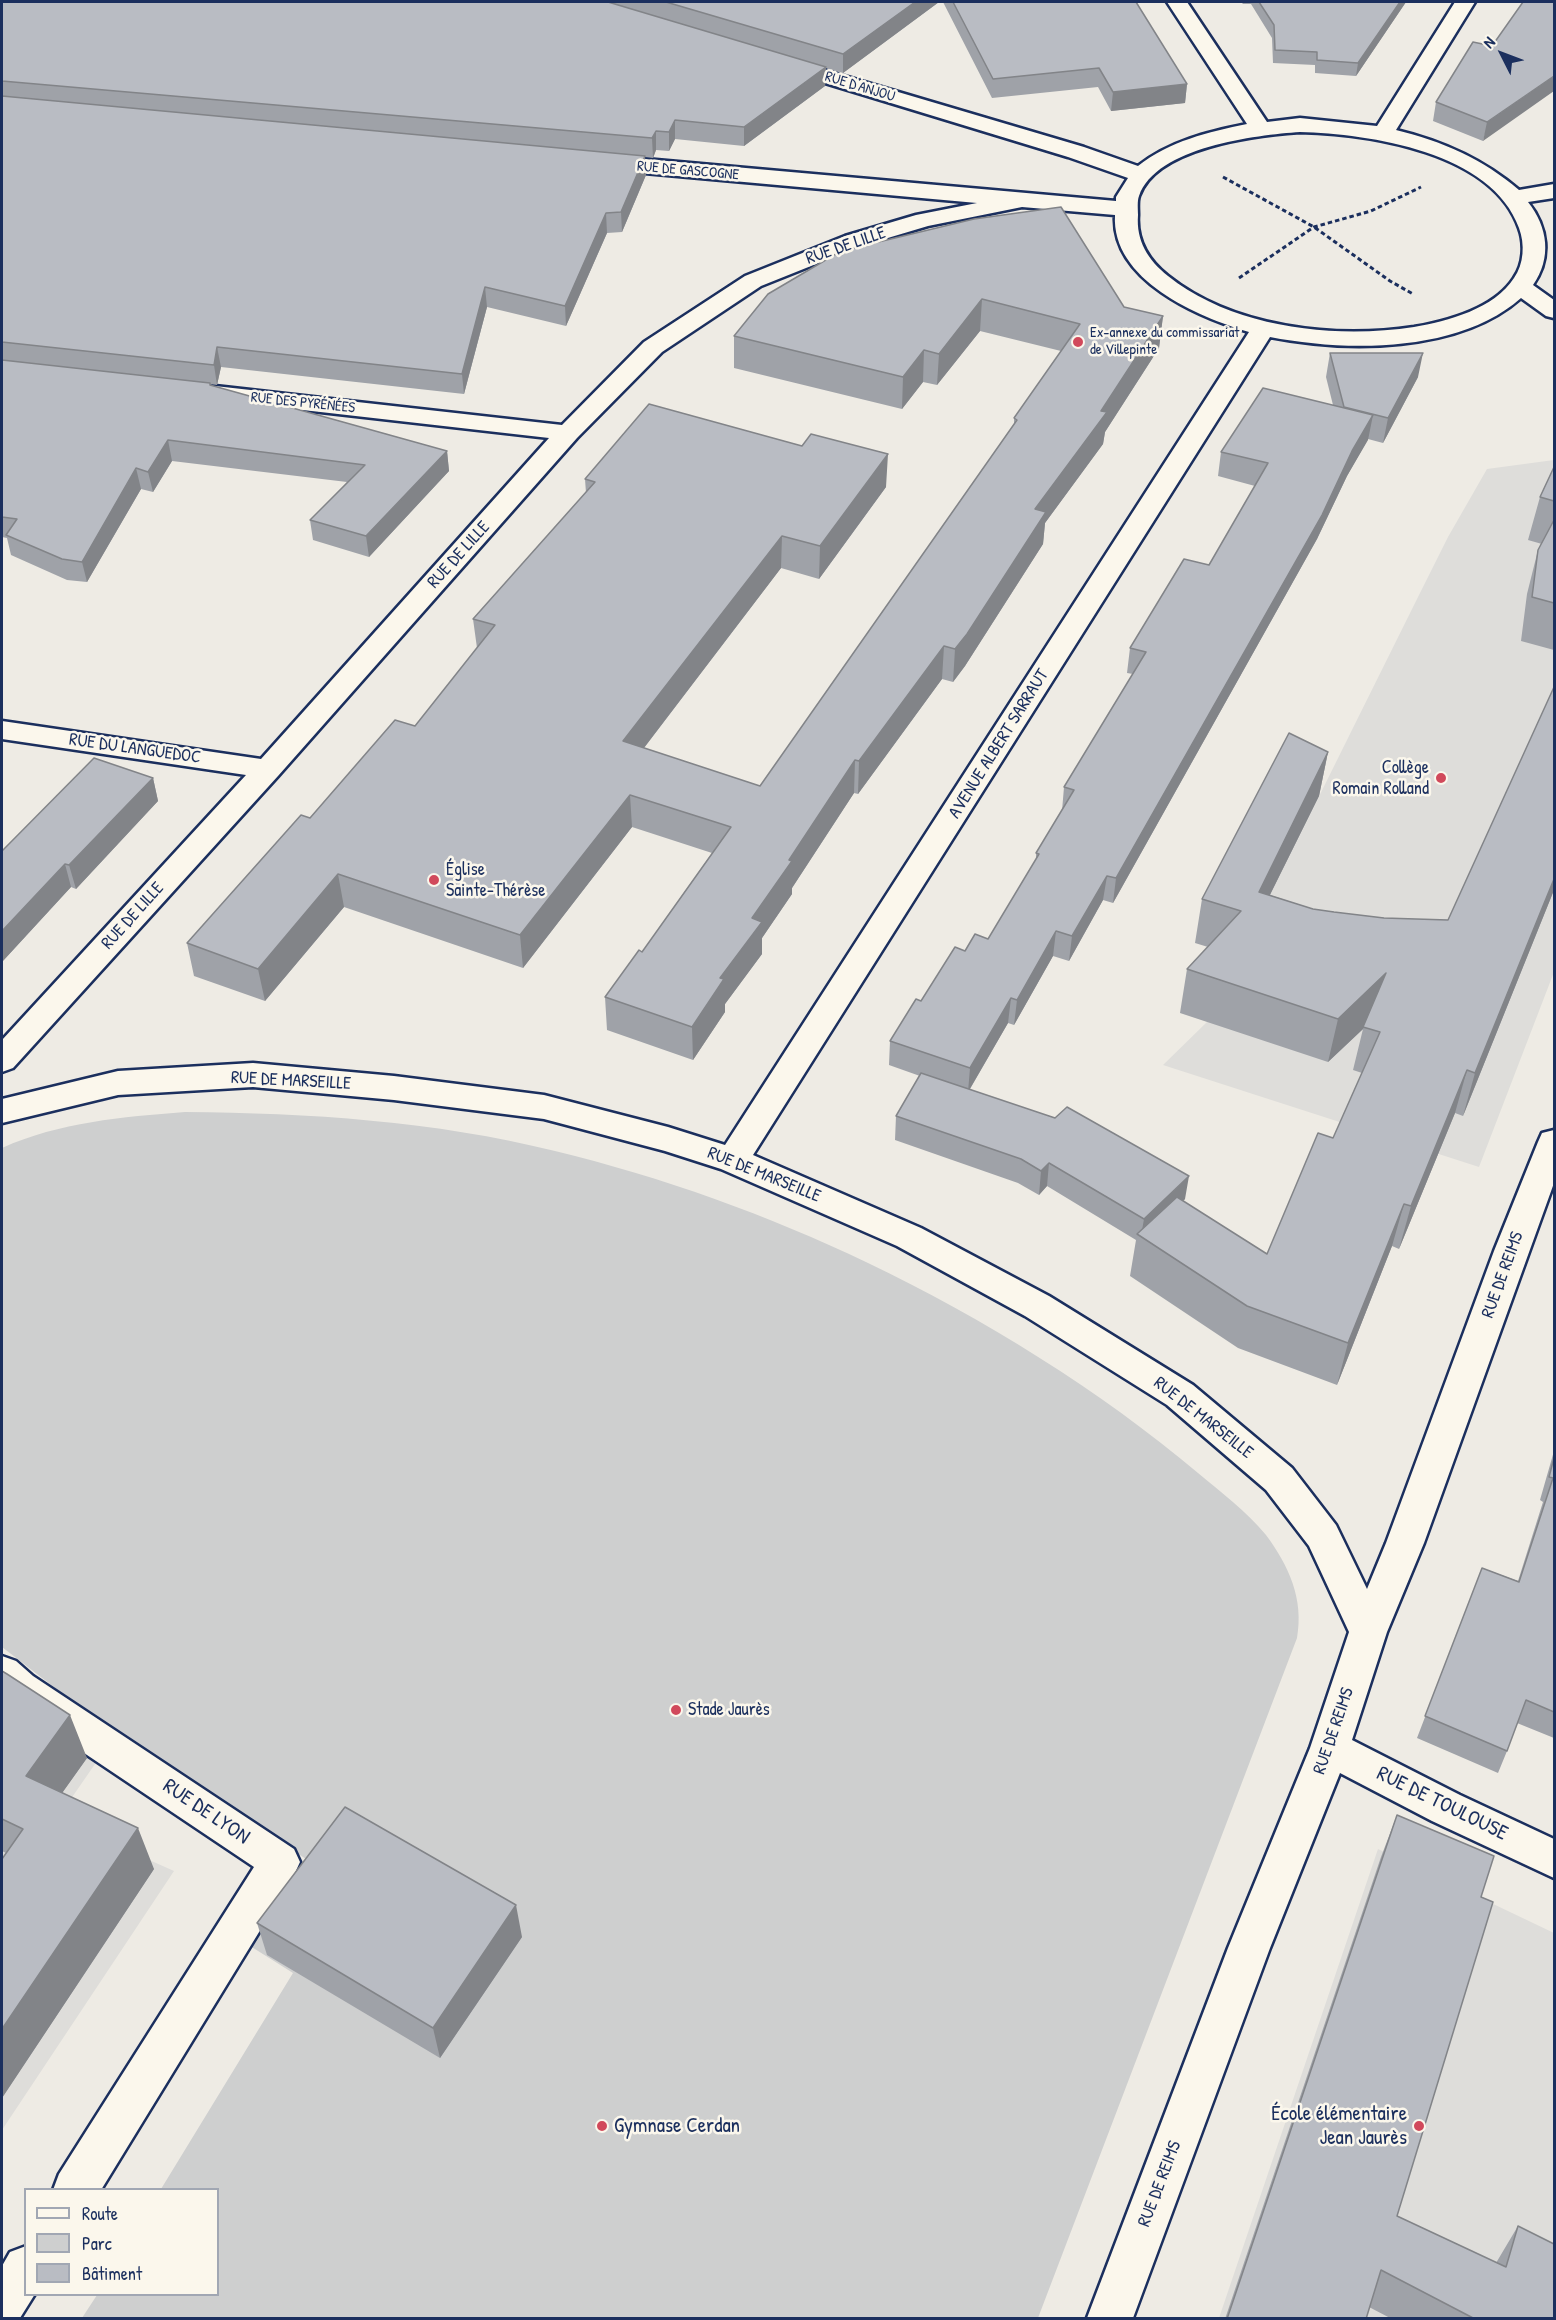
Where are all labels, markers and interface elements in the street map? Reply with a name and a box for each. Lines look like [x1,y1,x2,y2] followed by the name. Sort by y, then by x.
[1472,24,1532,84] north arrow
[1478,31,1500,52] text: N
[823,68,897,106] street label: RUE D'ANJOU
[636,158,740,184] street label: RUE DE GASCOGNE
[803,222,889,270] street label: RUE DE LILLE
[1090,324,1239,359] place label: Ex-annexe du commissariat de Villepinte
[1071,335,1085,349] marker: Ex-annexe du commissariat de Villepinte
[250,389,356,417] street label: RUE DES PYRÉNÉES
[423,517,495,593] street label: RUE DE LILLE
[944,665,1054,823] street label: AVENUE ALBERT SARRAUT
[68,729,202,769] street label: RUE DU LANGUEDOC
[1333,757,1429,800] place label: Collège Romain Rolland
[1434,771,1448,785] marker: Collège Romain Rolland
[446,859,545,902] place label: Église Sainte-Thérèse
[427,873,441,887] marker: Église Sainte-Thérèse
[97,878,169,954] street label: RUE DE LILLE
[230,1067,352,1095] street label: RUE DE MARSEILLE
[704,1142,824,1208] street label: RUE DE MARSEILLE
[1477,1229,1529,1321] street label: RUE DE REIMS
[1149,1372,1257,1464] street label: RUE DE MARSEILLE
[1309,1685,1359,1777] street label: RUE DE REIMS
[688,1699,770,1721] place label: Stade Jaurès
[669,1703,683,1717] marker: Stade Jaurès
[1373,1761,1511,1847] street label: RUE DE TOULOUSE
[158,1774,254,1850] street label: RUE DE LYON
[1271,2101,1407,2151] place label: École élémentaire Jean Jaurès
[614,2113,740,2139] place label: Gymnase Cerdan
[595,2119,609,2133] marker: Gymnase Cerdan
[1412,2119,1426,2133] marker: École élémentaire Jean Jaurès
[1134,2138,1186,2230] street label: RUE DE REIMS
[24,2188,219,2296] legend
[82,2201,118,2226] text: Route
[82,2231,112,2256] text: Parc
[82,2261,142,2286] text: Bâtiment

